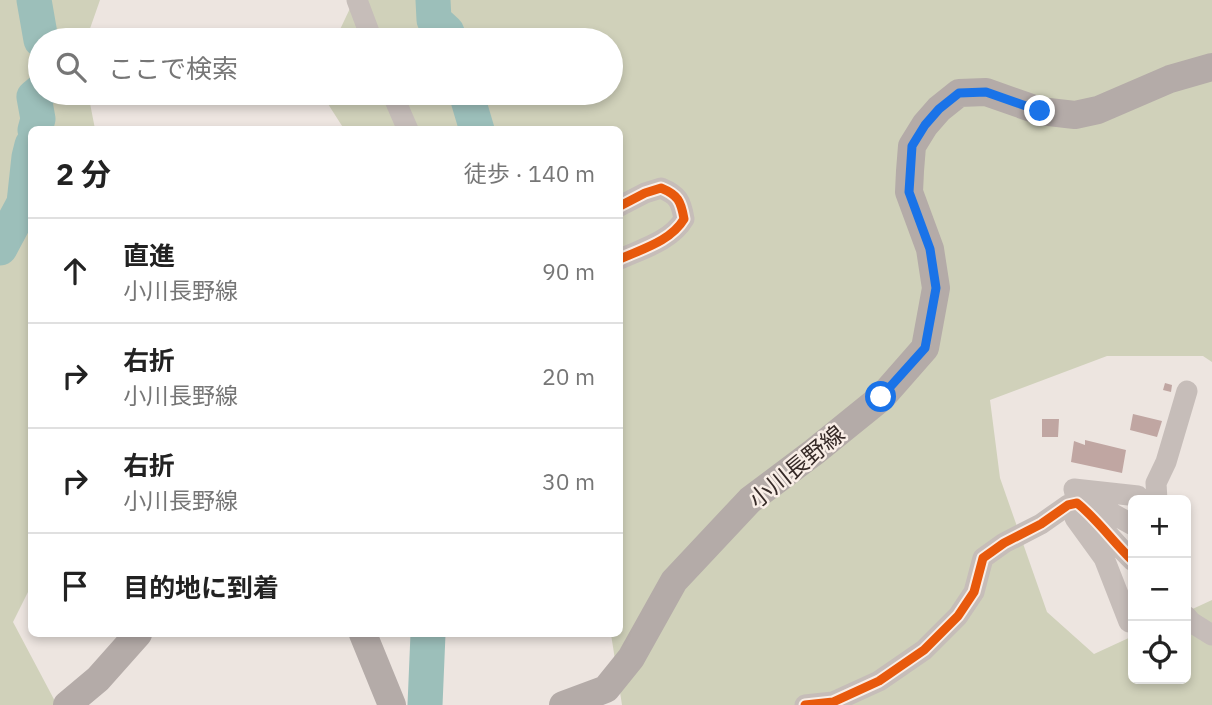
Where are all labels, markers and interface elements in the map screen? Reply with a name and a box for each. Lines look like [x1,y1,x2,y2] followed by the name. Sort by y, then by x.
[28,28,623,105] search box
[52,48,90,86] icon: search
[108,51,238,85] text: ここで検索
[1024,95,1055,126] route end
[56,154,111,193] text: 2 分
[464,158,595,188] text: 徒歩 · 140 m
[123,238,175,272] text: 直進
[56,252,94,290] icon: ahead
[542,256,595,286] text: 90 m
[123,275,238,305] text: 小川長野線
[123,343,175,377] text: 右折
[56,357,94,395] icon: right
[542,361,595,391] text: 20 m
[123,380,238,410] text: 小川長野線
[865,381,896,412] route start
[742,418,850,514] street label: 小川長野線
[123,448,175,482] text: 右折
[56,462,94,500] icon: right
[542,466,595,496] text: 30 m
[123,485,238,515] text: 小川長野線
[1128,495,1191,684] map controls
[1128,495,1191,558] button: +
[1128,558,1191,621] button: −
[56,567,94,605] icon: arrive
[123,570,279,604] text: 目的地に到着
[1128,621,1191,684] button: locate

